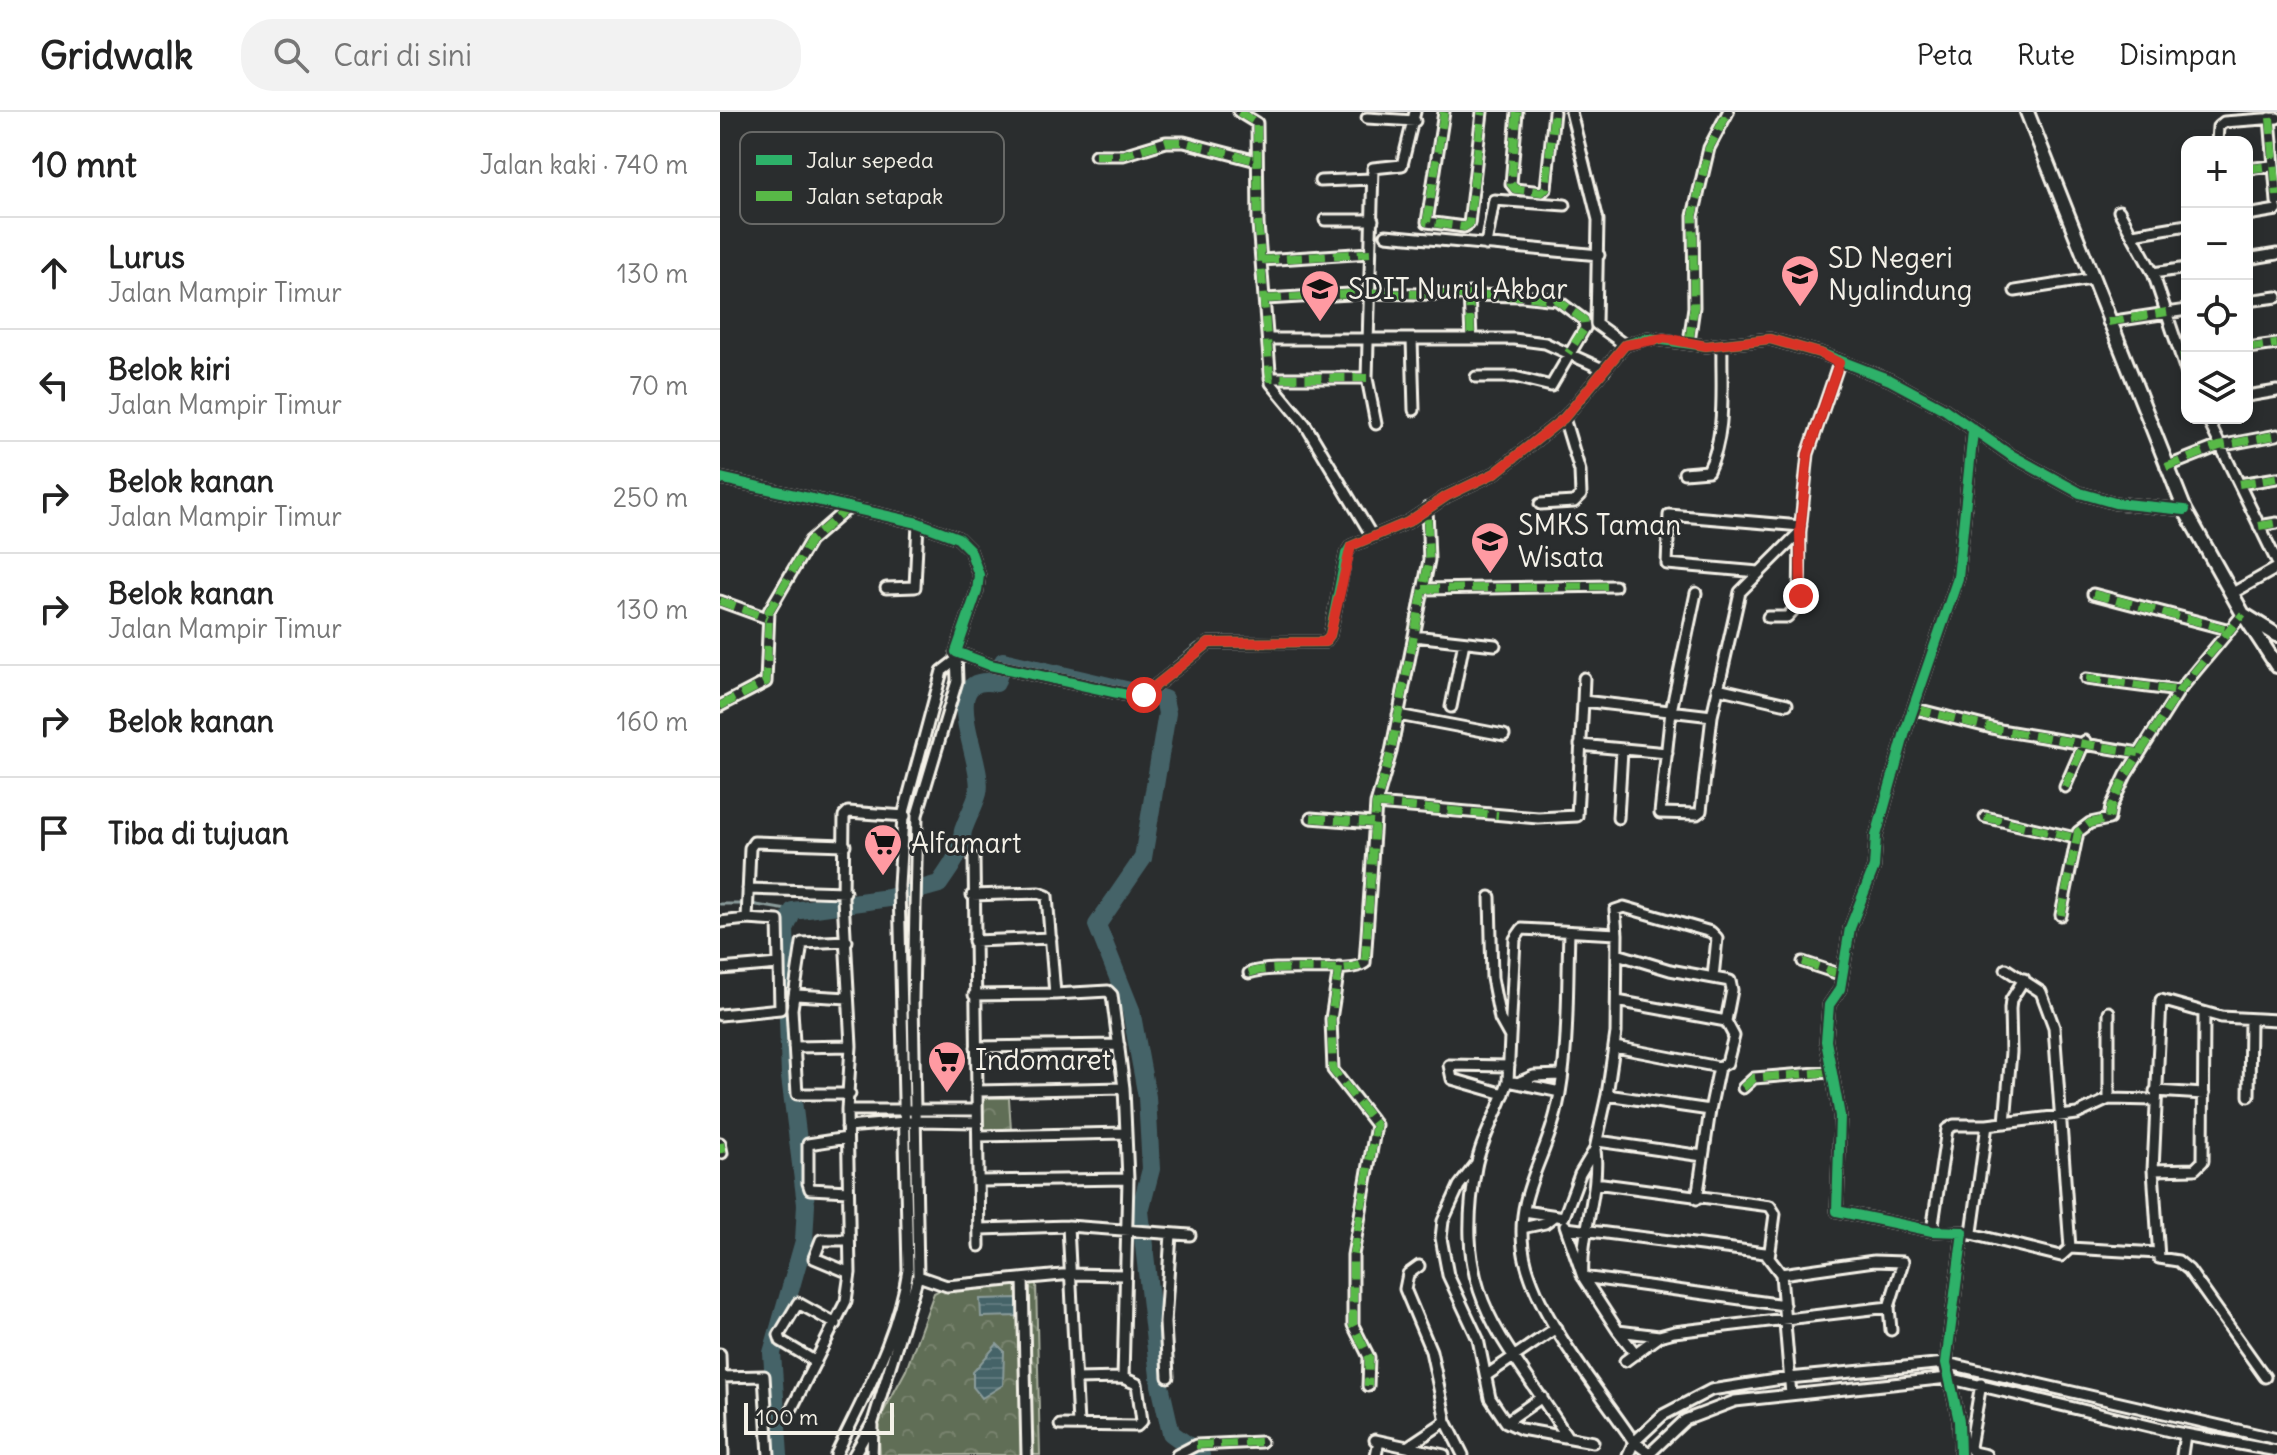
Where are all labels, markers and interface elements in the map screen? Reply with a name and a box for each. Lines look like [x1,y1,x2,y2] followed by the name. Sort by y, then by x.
[241,19,801,91] search box
[40,32,193,79] text: Gridwalk
[269,33,313,77] icon: search
[333,36,472,74] text: Cari di sini
[1917,37,1973,73] text: Peta
[2017,37,2075,73] text: Rute
[2119,37,2237,73] text: Disimpan
[740,132,1004,224] legend
[2181,136,2253,424] map controls
[2181,136,2253,208] button: +
[32,143,137,186] text: 10 mnt
[806,146,933,174] text: Jalur sepeda
[480,148,688,181] text: Jalan kaki · 740 m
[806,182,943,210] text: Jalan setapak
[2181,208,2253,280] button: −
[108,238,185,276] text: Lurus
[1828,240,1972,308] place label: SD Negeri Nyalindung
[32,251,76,295] icon: ahead
[1779,253,1821,308] school or university icon: SD Negeri Nyalindung
[617,257,688,290] text: 130 m
[1299,268,1341,323] school or university icon: SDIT Nurul Akbar
[1348,271,1568,307] place label: SDIT Nurul Akbar
[108,276,342,309] text: Jalan Mampir Timur
[2181,280,2253,352] button: locate
[108,350,231,388] text: Belok kiri
[2181,352,2253,424] button: layers
[32,363,76,407] icon: left
[629,369,688,402] text: 70 m
[108,388,342,421] text: Jalan Mampir Timur
[108,462,274,500] text: Belok kanan
[32,475,76,519] icon: right
[613,481,688,514] text: 250 m
[108,500,342,533] text: Jalan Mampir Timur
[1518,507,1681,575] place label: SMKS Taman Wisata
[1469,520,1511,575] school or university icon: SMKS Taman Wisata
[108,574,274,612] text: Belok kanan
[1783,578,1819,614] route end
[32,587,76,631] icon: right
[617,593,688,626] text: 130 m
[108,612,342,645] text: Jalan Mampir Timur
[1126,677,1162,713] route start
[32,699,76,743] icon: right
[108,702,274,740] text: Belok kanan
[617,705,688,738] text: 160 m
[32,811,76,855] icon: arrive
[108,814,289,852] text: Tiba di tujuan
[862,822,904,877] supermarket icon: Alfamart
[911,825,1021,861] place label: Alfamart
[926,1039,968,1094] supermarket icon: Indomaret
[975,1042,1111,1078] place label: Indomaret
[744,1399,894,1435] scale bar
[756,1403,818,1431] text: 100 m

